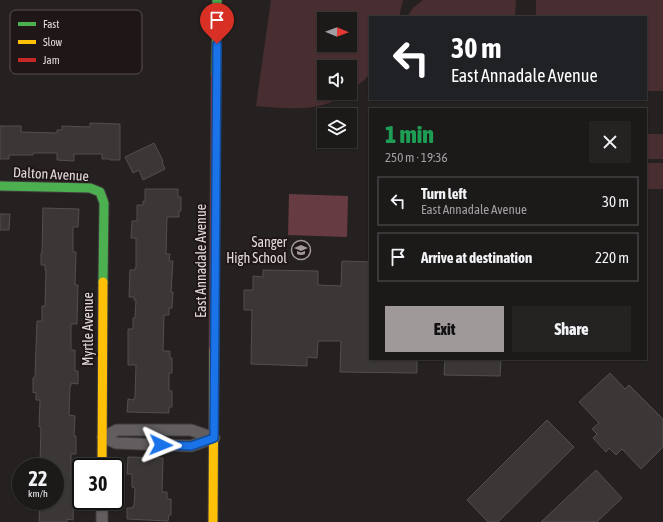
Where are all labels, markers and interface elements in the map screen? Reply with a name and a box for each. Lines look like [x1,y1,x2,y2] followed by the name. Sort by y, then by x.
[200,3,234,44] pin
[206,9,228,31] icon: arrive
[10,10,142,74] legend
[317,12,357,52] north arrow
[317,12,357,148] map controls
[43,18,59,30] text: Fast
[385,32,437,84] icon: left
[451,32,501,64] text: 30 m
[43,36,62,48] text: Slow
[43,54,60,66] text: Jam
[317,60,357,100] button: sound
[451,65,598,86] text: East Annadale Avenue
[317,108,357,148] button: layers
[385,121,434,148] text: 1 min
[589,121,631,163] button: close
[385,150,448,165] text: 250 m · 19:36
[13,164,89,184] street label: Dalton Avenue
[421,185,467,202] text: Turn left
[387,190,409,212] icon: left
[602,193,629,210] text: 30 m
[421,202,527,217] text: East Annadale Avenue
[193,204,209,318] street label: East Annadale Avenue
[226,234,288,266] place label: Sanger High School
[290,239,312,261] school or university icon: Sanger High School
[387,246,409,268] icon: arrive
[421,249,532,266] text: Arrive at destination
[595,249,629,266] text: 220 m
[80,292,96,366] street label: Myrtle Avenue
[385,306,504,352] button: Exit
[512,306,631,352] button: Share
[140,424,182,466] position arrow
[72,458,124,510] speed limit sign: 30
[29,467,47,490] text: 22
[28,488,48,499] text: km/h

